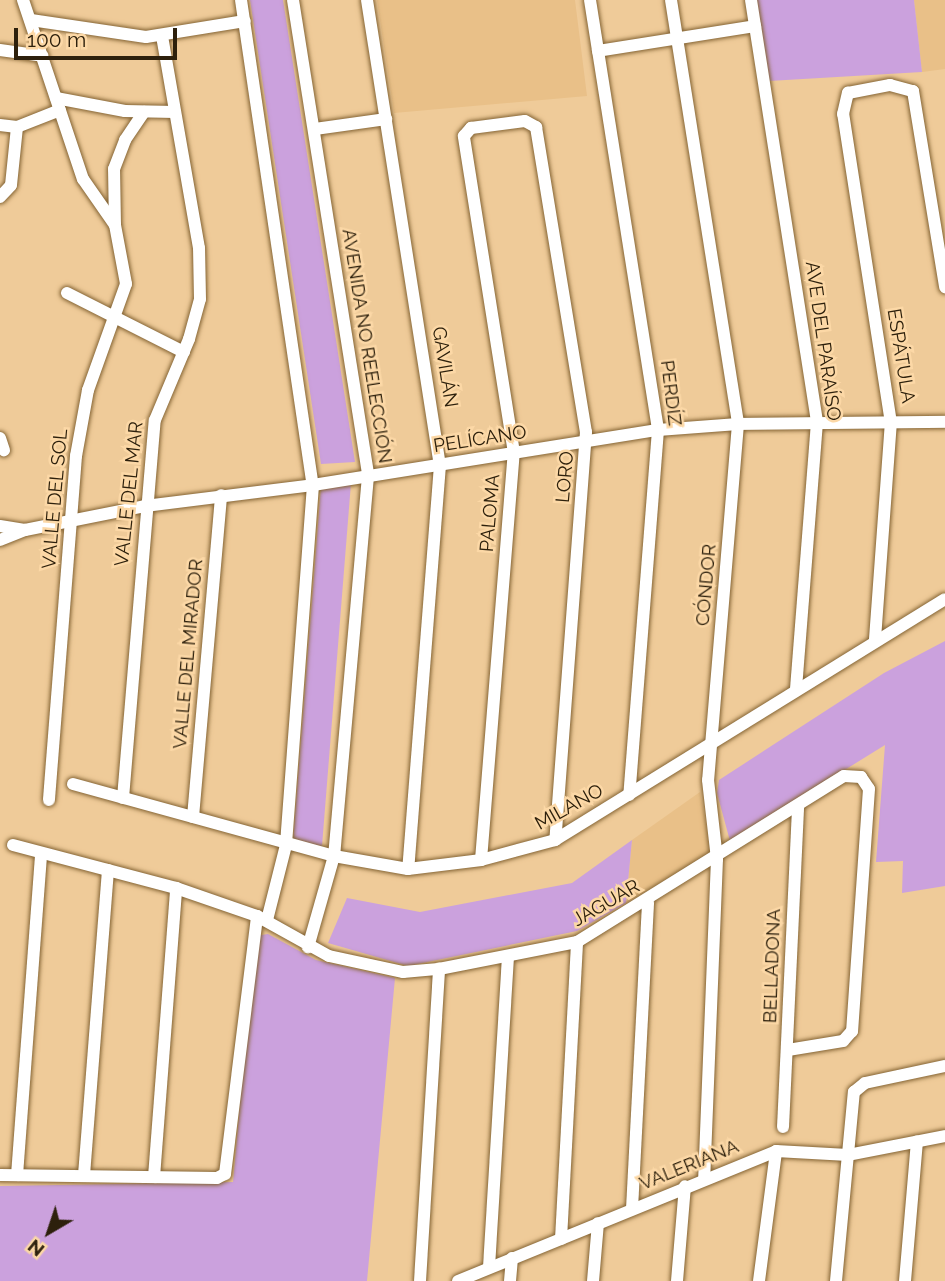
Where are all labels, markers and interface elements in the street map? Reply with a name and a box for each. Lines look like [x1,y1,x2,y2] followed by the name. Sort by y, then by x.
[18,14,180,58] scale bar
[27,27,86,52] text: 100 m
[337,227,397,465] street label: AVENIDA NO REELECCIÓN
[800,259,846,423] street label: AVE DEL PARAÍSO
[882,307,920,405] street label: ESPÁTULA
[427,325,463,409] street label: GAVILÁN
[656,359,686,427] street label: PERDÍZ
[110,420,148,568] street label: VALLE DEL MAR
[432,420,528,458] street label: PELÍCANO
[37,428,73,570] street label: VALLE DEL SOL
[551,450,579,504] street label: LORO
[475,473,505,553] street label: PALOMA
[691,543,721,627] street label: CÓNDOR
[168,558,208,750] street label: VALLE DEL MIRADOR
[531,779,607,835] street label: MILANO
[568,875,644,931] street label: JAGUAR
[759,908,785,1024] street label: BELLADONA
[636,1135,742,1195] street label: VALERIANA
[14,1197,84,1267] north arrow
[23,1235,48,1261] text: N

